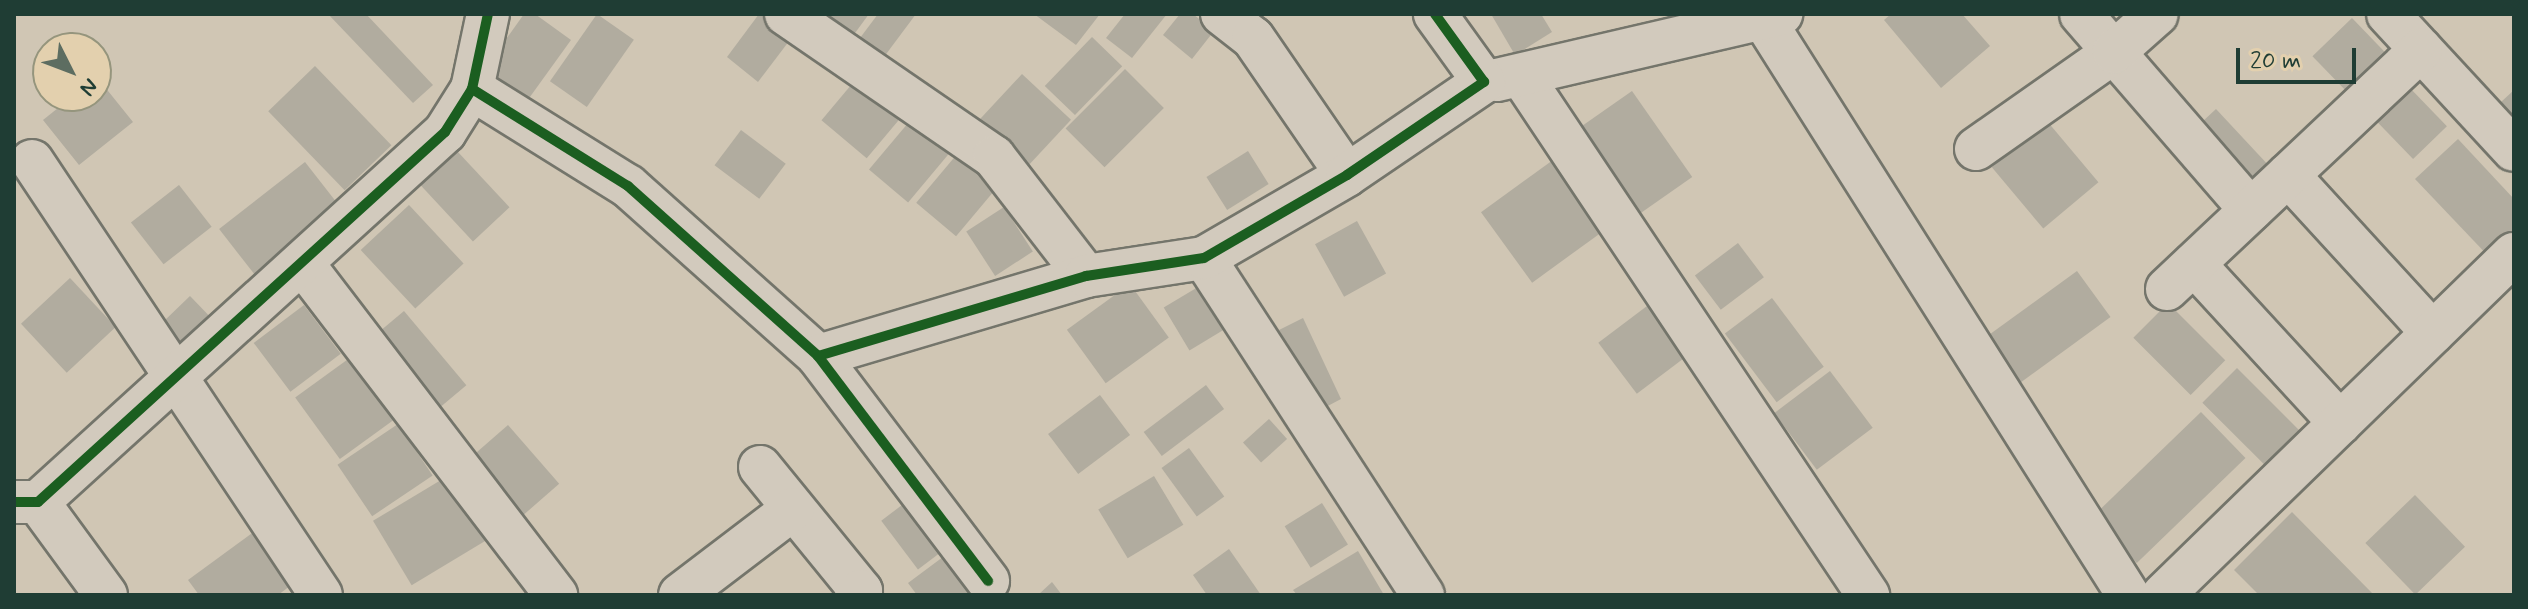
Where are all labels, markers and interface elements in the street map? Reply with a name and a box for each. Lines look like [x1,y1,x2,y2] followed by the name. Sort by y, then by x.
[32,32,112,112] north arrow
[2240,32,2360,82] scale bar
[2250,46,2301,77] text: 20 m
[73,72,104,102] text: N

